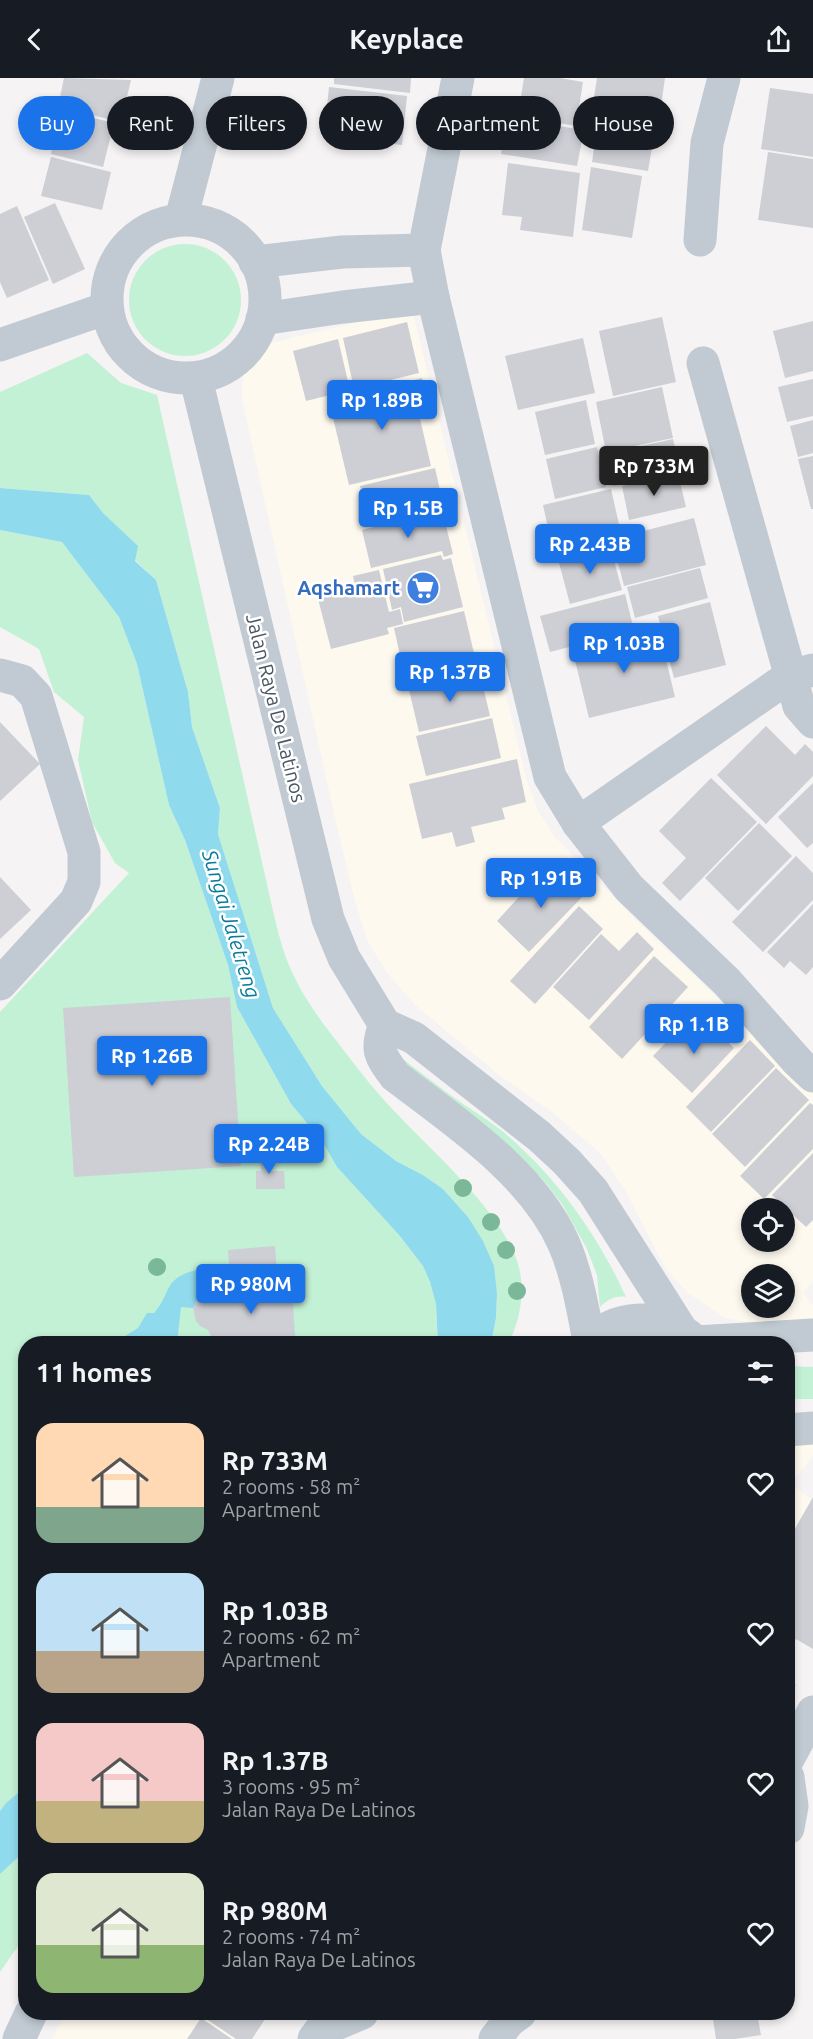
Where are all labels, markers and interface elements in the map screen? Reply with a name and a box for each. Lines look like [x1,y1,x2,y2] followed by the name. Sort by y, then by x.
[18,23,51,56] icon: back
[762,23,795,56] icon: share
[349,24,464,54] text: Keyplace
[18,96,95,150] chip: Buy
[107,96,194,150] chip: Rent
[206,96,307,150] chip: Filters
[319,96,404,150] chip: New
[416,96,561,150] chip: Apartment
[573,96,674,150] chip: House
[320,380,444,431] pin: Rp 1.89B
[341,388,423,411] text: Rp 1.89B
[599,446,709,497] pin: Rp 733M
[613,454,695,477] text: Rp 733M
[353,488,463,539] pin: Rp 1.5B
[373,496,443,519] text: Rp 1.5B
[528,524,652,575] pin: Rp 2.43B
[549,532,631,555] text: Rp 2.43B
[405,570,441,606] supermarket icon: Aqshamart
[297,576,400,599] place label: Aqshamart
[242,611,311,805] street label: Jalan Raya De Latinos
[562,623,686,674] pin: Rp 1.03B
[583,631,665,654] text: Rp 1.03B
[388,652,512,703] pin: Rp 1.37B
[409,660,491,683] text: Rp 1.37B
[198,846,266,1001] water label: Sungai Jaletreng
[479,858,603,909] pin: Rp 1.91B
[500,866,582,889] text: Rp 1.91B
[639,1004,749,1055] pin: Rp 1.1B
[659,1012,729,1035] text: Rp 1.1B
[90,1036,214,1087] pin: Rp 1.26B
[111,1044,193,1067] text: Rp 1.26B
[207,1124,331,1175] pin: Rp 2.24B
[228,1132,310,1155] text: Rp 2.24B
[741,1198,795,1318] map controls
[741,1198,795,1252] button: locate
[196,1264,306,1315] pin: Rp 980M
[741,1264,795,1318] button: layers
[210,1272,292,1295] text: Rp 980M
[744,1356,777,1389] icon: filters
[36,1358,152,1387] text: 11 homes
[222,1446,328,1475] text: Rp 733M
[84,1447,156,1519] icon: home
[744,1467,777,1500] icon: heart
[222,1475,360,1498] text: 2 rooms · 58 m²
[222,1498,320,1521] text: Apartment
[222,1596,328,1625] text: Rp 1.03B
[84,1597,156,1669] icon: home
[744,1617,777,1650] icon: heart
[222,1625,360,1648] text: 2 rooms · 62 m²
[222,1648,320,1671] text: Apartment
[222,1746,328,1775] text: Rp 1.37B
[84,1747,156,1819] icon: home
[744,1767,777,1800] icon: heart
[222,1775,360,1798] text: 3 rooms · 95 m²
[222,1798,416,1821] text: Jalan Raya De Latinos
[222,1896,328,1925] text: Rp 980M
[84,1897,156,1969] icon: home
[744,1917,777,1950] icon: heart
[222,1925,360,1948] text: 2 rooms · 74 m²
[222,1948,416,1971] text: Jalan Raya De Latinos

